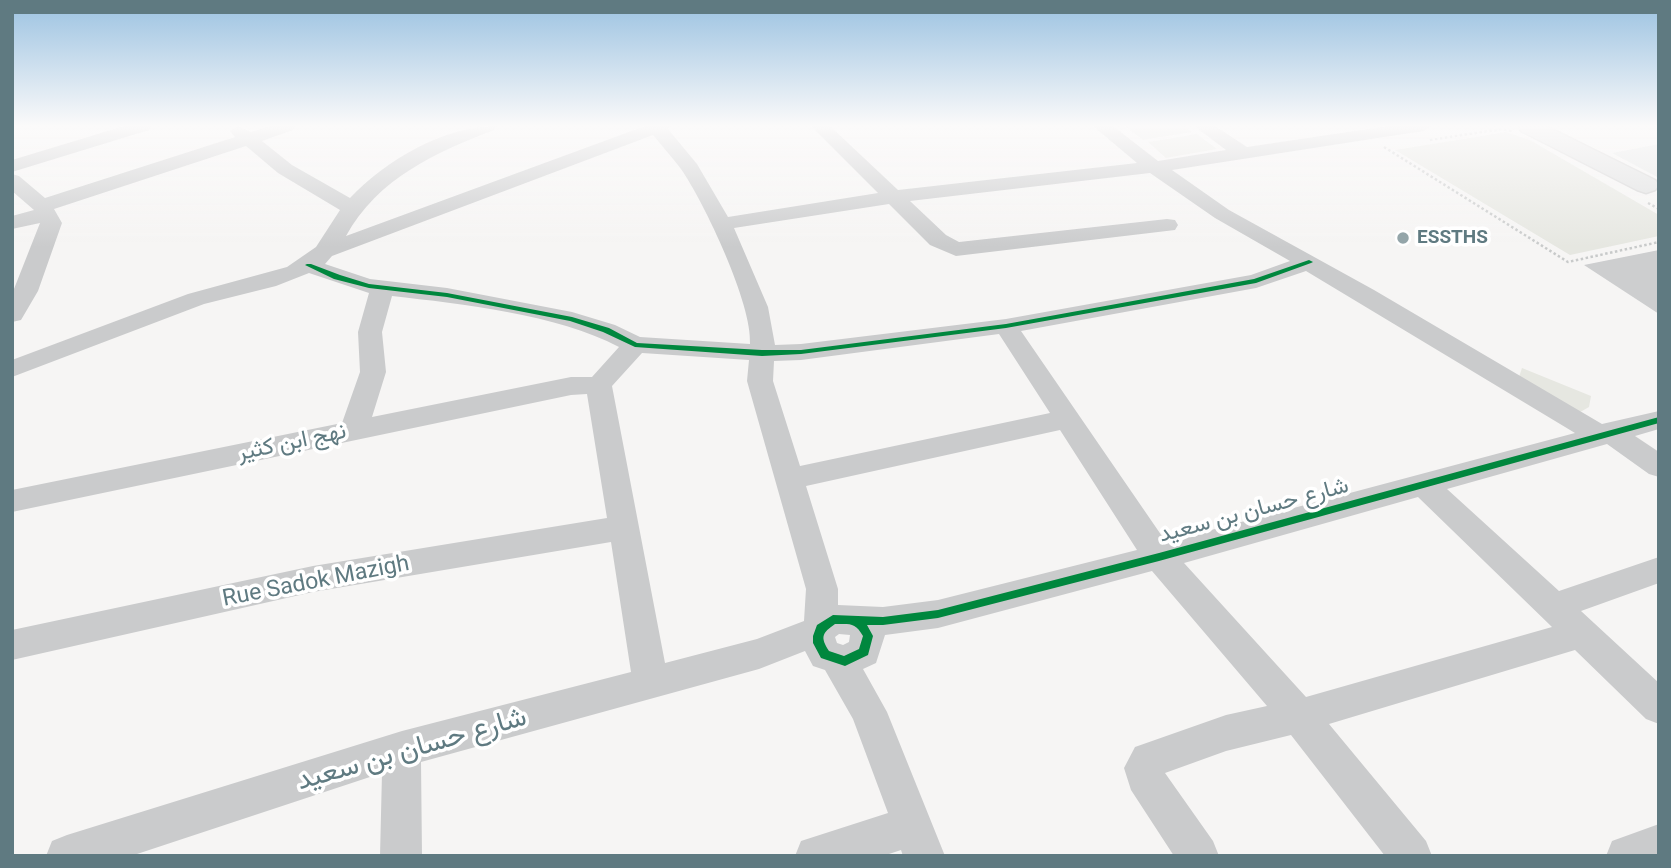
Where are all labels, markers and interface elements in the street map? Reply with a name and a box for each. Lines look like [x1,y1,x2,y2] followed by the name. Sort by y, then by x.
[1417,227,1488,249] place label: ESSTHS
[1395,230,1411,246] marker: ESSTHS
[235,418,349,468] street label: نهج ابن كثير
[1156,472,1352,550] street label: شارع حسان بن سعيد
[220,550,412,614] street label: Rue Sadok Mazigh
[293,701,531,799] street label: شارع حسان بن سعيد

